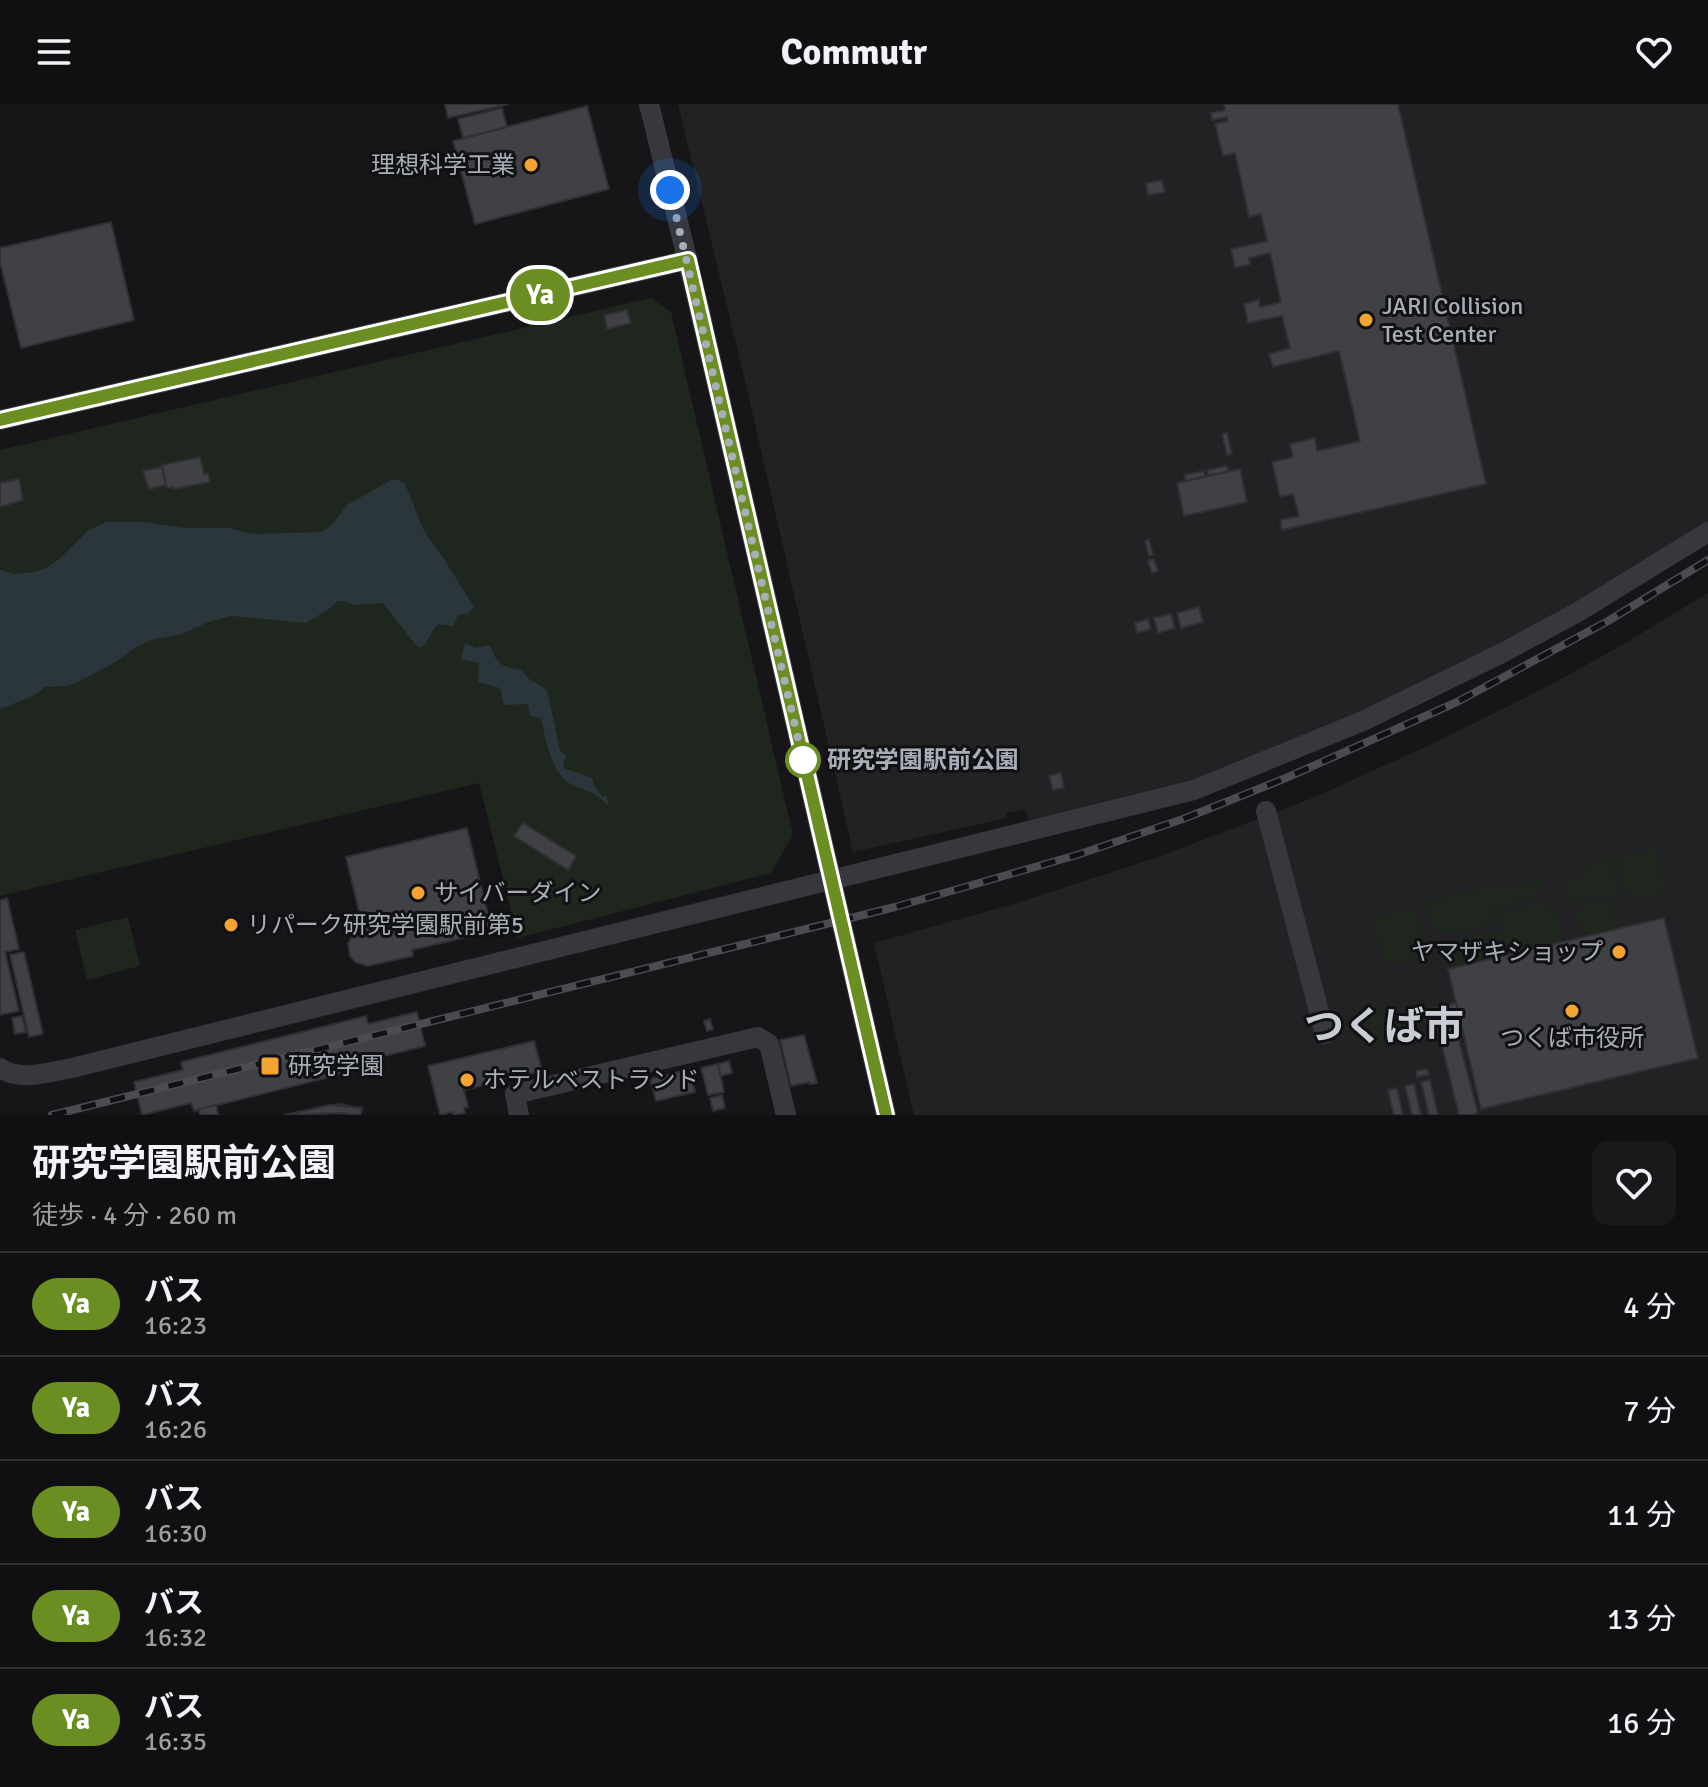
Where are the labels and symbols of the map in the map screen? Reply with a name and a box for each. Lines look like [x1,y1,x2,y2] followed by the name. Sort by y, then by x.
[371,150,515,180] place label: 理想科学工業
[522,156,540,174] marker: 理想科学工業
[650,170,690,210] your location
[504,269,576,321] line badge: Ya
[1382,291,1523,349] place label: JARI Collision Test Center
[1357,311,1375,329] marker: JARI Collision Test Center
[786,743,820,777] marker: 研究学園駅前公園
[827,745,1019,775] place label: 研究学園駅前公園
[434,878,602,908] place label: サイバーダイン
[409,884,427,902] marker: サイバーダイン
[247,910,524,940] place label: リパーク研究学園駅前第5
[222,916,240,934] marker: リパーク研究学園駅前第5
[1411,937,1603,967] place label: ヤマザキショップ
[1610,943,1628,961] marker: ヤマザキショップ
[1304,1002,1464,1052] district label: つくば市
[1563,1002,1581,1020] marker: つくば市役所
[1500,1023,1644,1053] place label: つくば市役所
[288,1051,384,1081] place label: 研究学園
[259,1055,281,1077] marker: 研究学園
[483,1065,699,1095] place label: ホテルベストランド
[458,1071,476,1089] marker: ホテルベストランド

